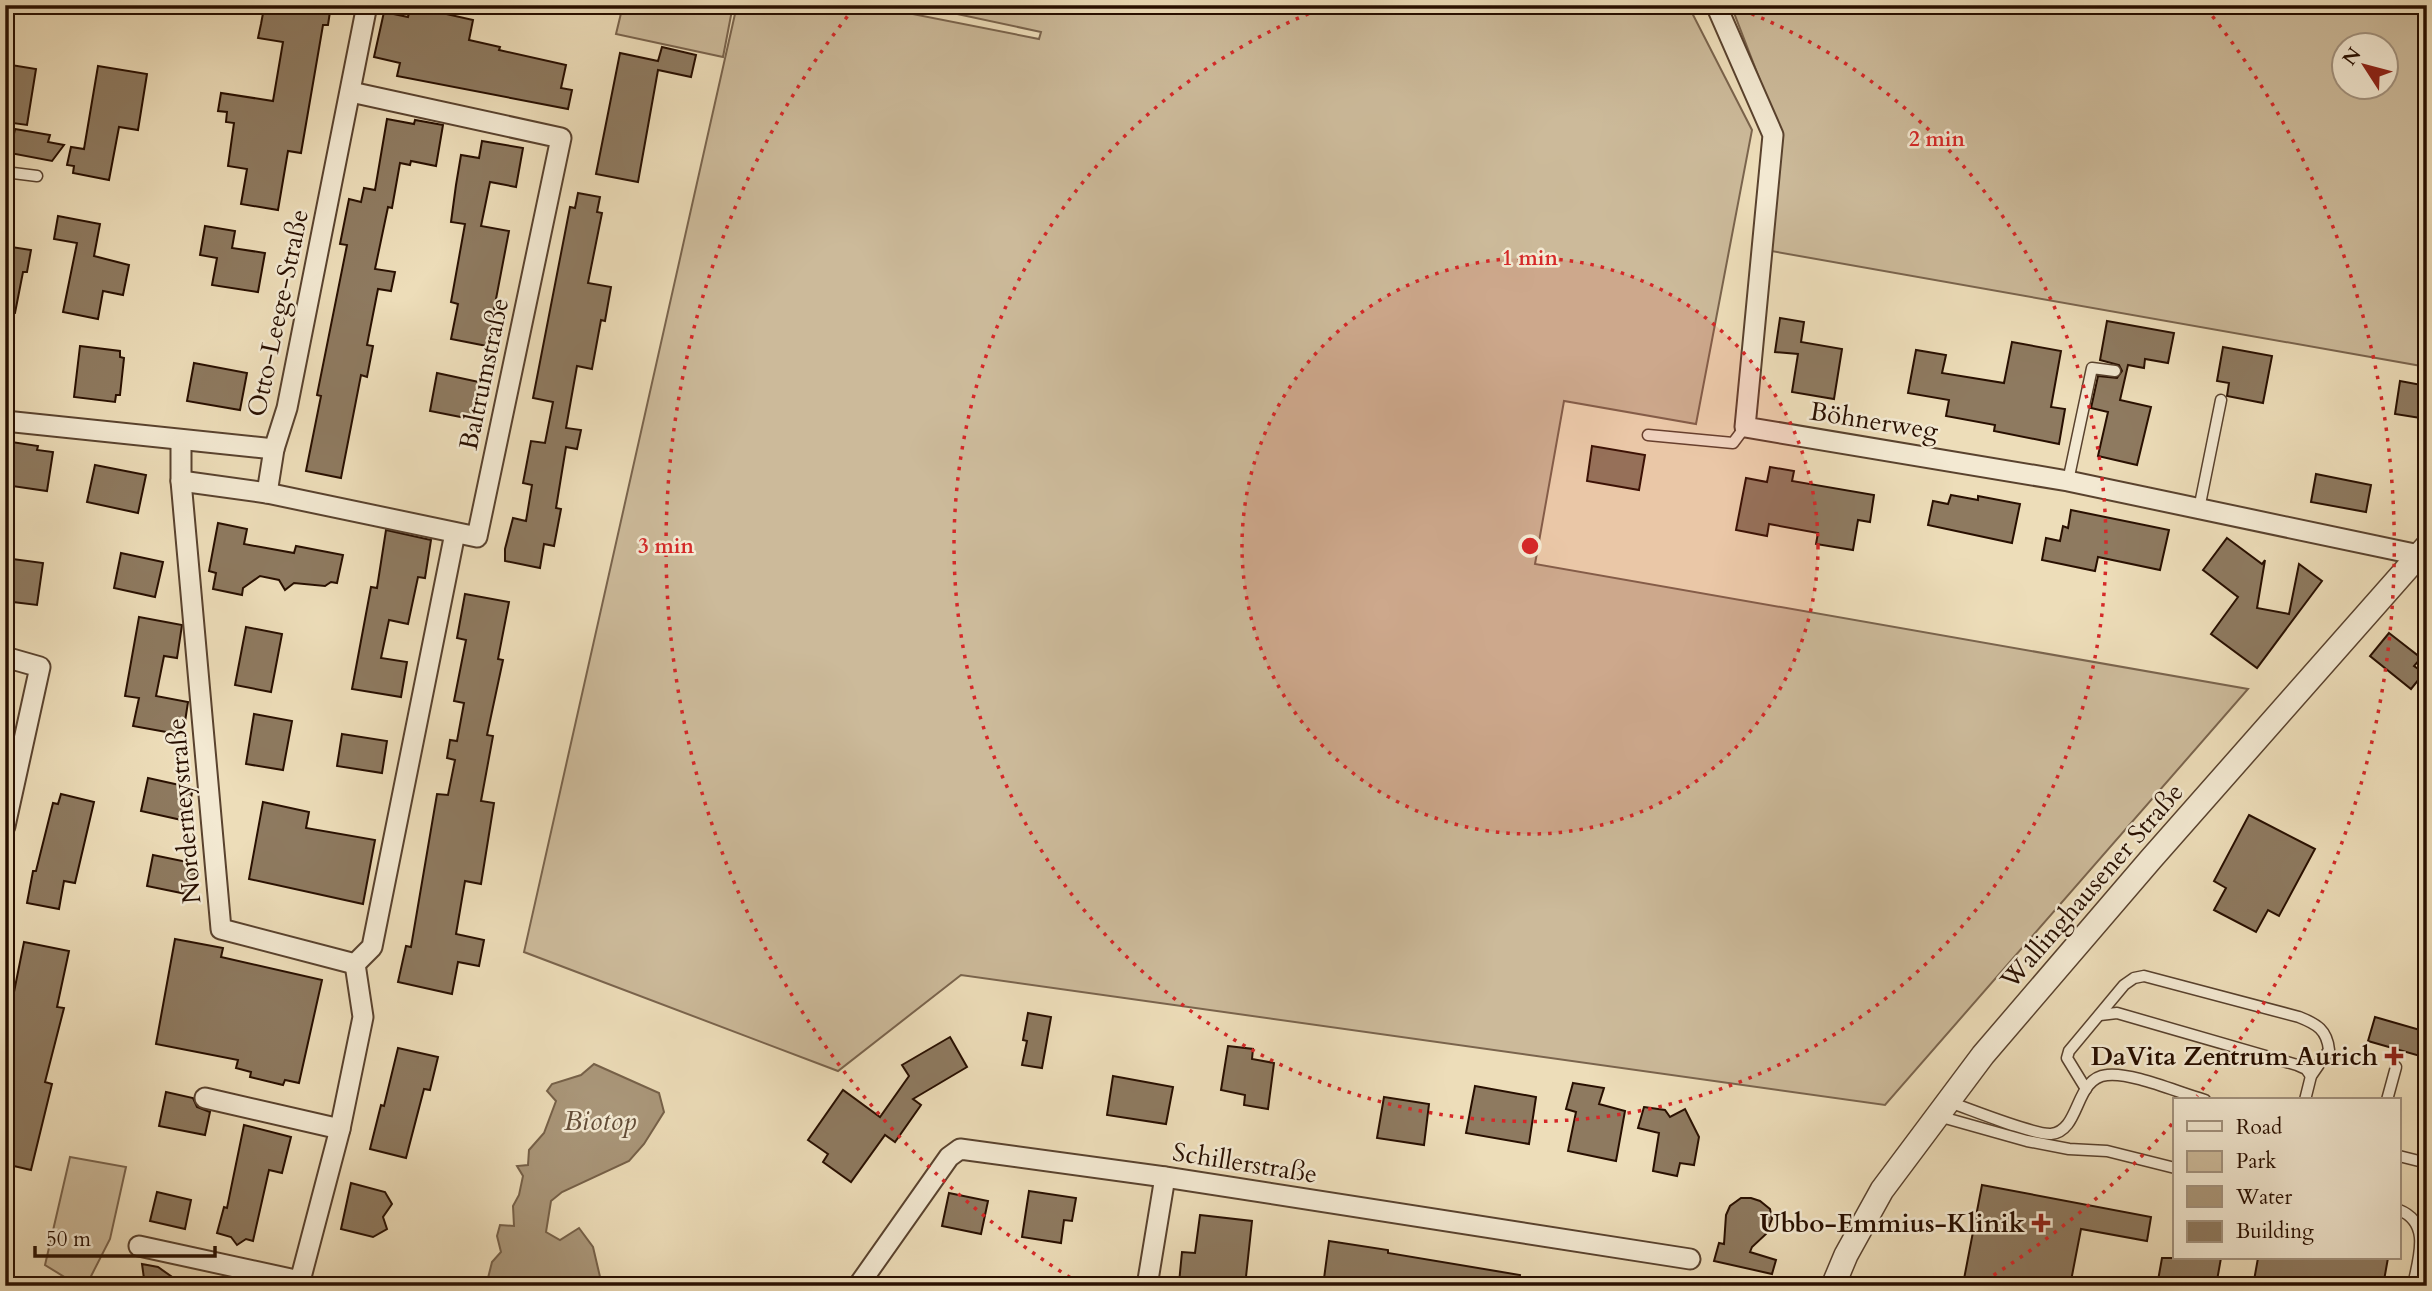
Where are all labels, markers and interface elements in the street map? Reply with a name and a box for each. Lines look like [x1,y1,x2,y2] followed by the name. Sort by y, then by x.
[2330,32,2400,102] north arrow
[2337,42,2368,71] text: N
[1909,125,1965,154] text: 2 min
[239,206,317,420] street label: Otto-Leege-Straße
[1502,244,1558,273] text: 1 min
[451,295,517,453] street label: Baltrumstraße
[1807,394,1941,448] street label: Böhnerweg
[638,532,694,561] text: 3 min
[1518,534,1542,558] centre of rings
[158,717,210,905] street label: Norderneystraße
[1992,775,2191,997] street label: Wallinghausener Straße
[2091,1039,2378,1074] place label: DaVita Zentrum Aurich
[2384,1046,2404,1066] marker: DaVita Zentrum Aurich
[2173,1098,2400,1260] legend
[564,1102,636,1140] water label: Biotop
[2236,1113,2282,1142] text: Road
[1170,1134,1320,1192] street label: Schillerstraße
[2236,1147,2277,1176] text: Park
[2235,1183,2292,1212] text: Water
[1759,1206,2026,1241] place label: Ubbo-Emmius-Klinik
[2031,1213,2051,1233] marker: Ubbo-Emmius-Klinik
[35,1214,215,1258] scale bar
[2236,1217,2314,1246] text: Building
[46,1225,91,1254] text: 50 m

